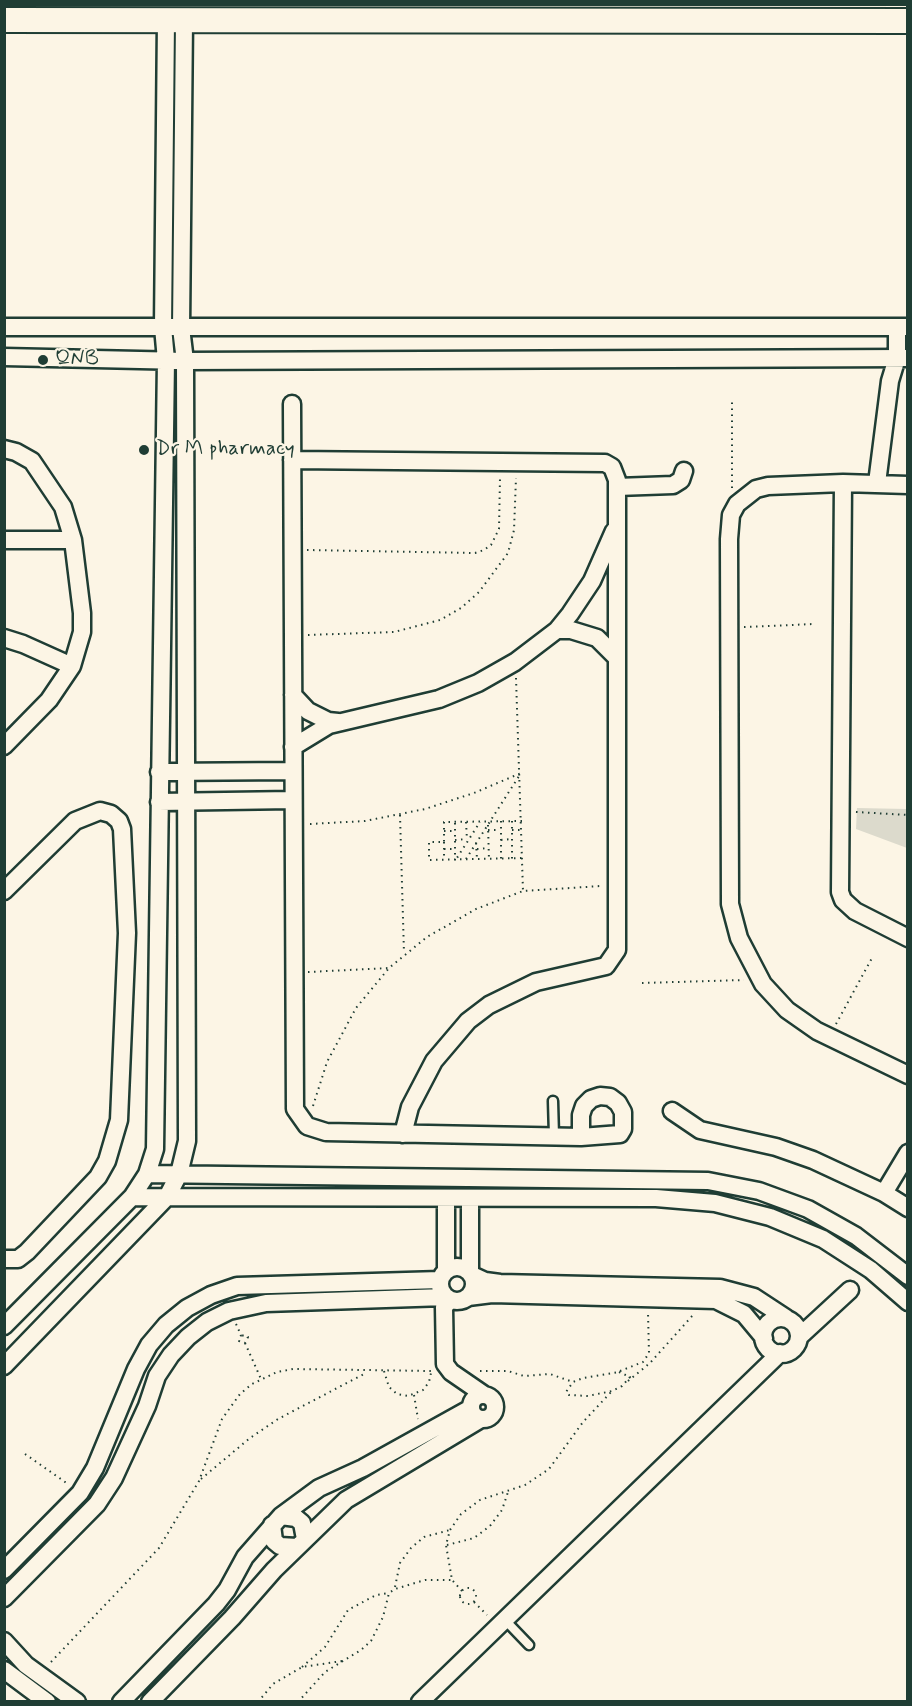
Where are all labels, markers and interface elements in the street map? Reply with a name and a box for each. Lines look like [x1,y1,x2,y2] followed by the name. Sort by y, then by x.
[55,347,99,373] place label: QNB
[36,353,50,367] marker: QNB
[156,437,295,463] place label: Dr M pharmacy
[137,443,151,457] marker: Dr M pharmacy

